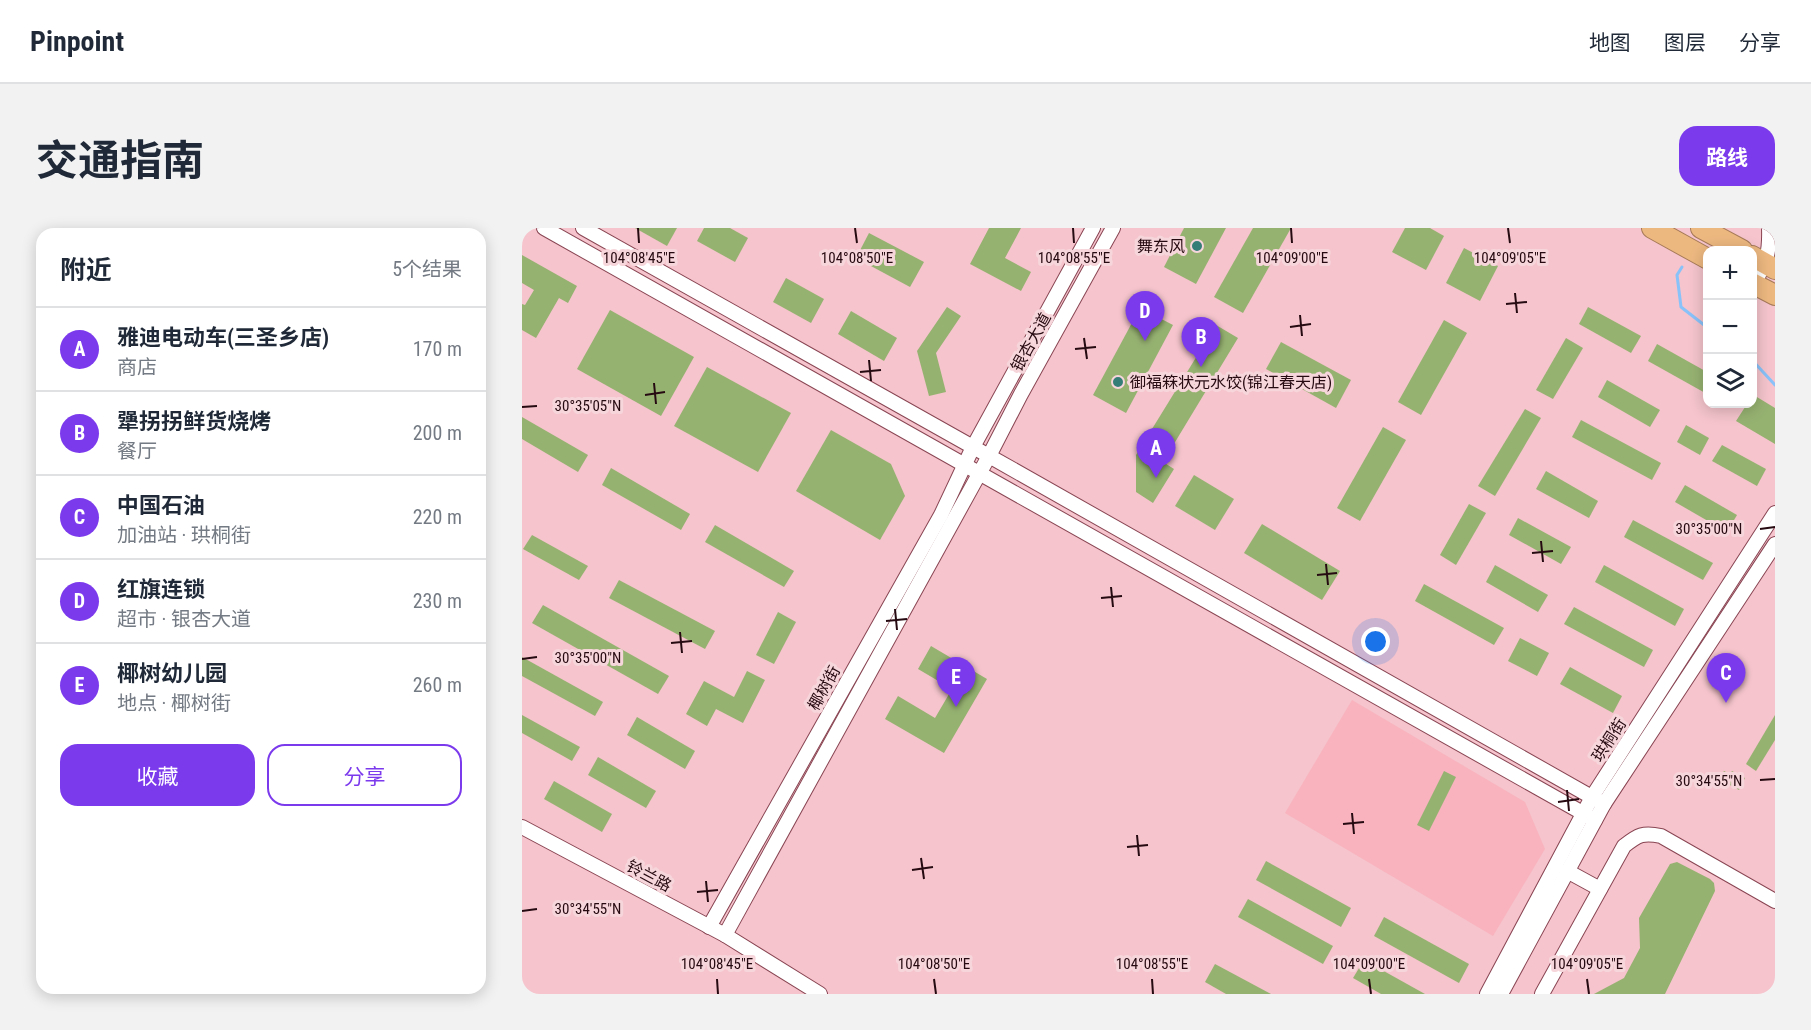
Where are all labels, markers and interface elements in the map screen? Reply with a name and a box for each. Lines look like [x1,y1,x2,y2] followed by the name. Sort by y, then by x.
[30,25,124,58] text: Pinpoint
[1589,31,1631,55] text: 地图
[1664,31,1706,55] text: 图层
[1739,31,1781,55] text: 分享
[1679,126,1775,186] button: 路线
[36,136,204,185] text: 交通指南
[1137,237,1185,256] place label: 舞东风
[1190,239,1204,253] marker: 舞东风
[1703,246,1757,408] map controls
[1703,246,1757,300] button: +
[603,249,675,267] text: 104°08'45"E
[821,249,893,267] text: 104°08'50"E
[1038,249,1110,267] text: 104°08'55"E
[1256,249,1328,267] text: 104°09'00"E
[1474,249,1546,267] text: 104°09'05"E
[60,255,112,285] text: 附近
[392,257,462,281] text: 5个结果
[1126,291,1164,341] pin: D
[1703,300,1757,354] button: −
[1007,309,1055,375] street label: 银杏大道
[1182,318,1220,367] pin: B
[117,325,329,350] text: 雅迪电动车(三圣乡店)
[74,337,85,361] text: A
[413,337,462,361] text: 170 m
[1703,354,1757,408] button: layers
[117,355,157,379] text: 商店
[1130,373,1332,392] place label: 御福箖状元水饺(锦江春天店)
[1111,375,1125,389] marker: 御福箖状元水饺(锦江春天店)
[555,397,621,415] text: 30°35'05"N
[117,409,271,434] text: 犟拐拐鲜货烧烤
[74,421,85,445] text: B
[413,421,462,445] text: 200 m
[1136,428,1176,478] pin: A
[117,439,157,463] text: 餐厅
[117,493,205,518] text: 中国石油
[74,505,85,529] text: C
[413,505,462,529] text: 220 m
[1676,520,1742,538] text: 30°35'00"N
[117,523,251,547] text: 加油站 · 珙桐街
[117,577,205,602] text: 红旗连锁
[74,589,85,613] text: D
[413,589,462,613] text: 230 m
[117,607,251,631] text: 超市 · 银杏大道
[1361,627,1390,656] your location
[555,649,621,667] text: 30°35'00"N
[1706,654,1746,703] pin: C
[936,658,976,707] pin: E
[117,661,227,686] text: 椰树幼儿园
[804,662,844,714] street label: 椰树街
[75,673,84,697] text: E
[413,673,462,697] text: 260 m
[117,691,231,715] text: 地点 · 椰树街
[1588,715,1630,765] street label: 珙桐街
[60,744,255,806] button: 收藏
[267,744,462,806] button: 分享
[1676,772,1742,790] text: 30°34'55"N
[623,856,675,896] street label: 铃兰路
[555,900,621,918] text: 30°34'55"N
[681,955,753,973] text: 104°08'45"E
[898,955,970,973] text: 104°08'50"E
[1116,955,1188,973] text: 104°08'55"E
[1333,955,1405,973] text: 104°09'00"E
[1551,955,1623,973] text: 104°09'05"E

